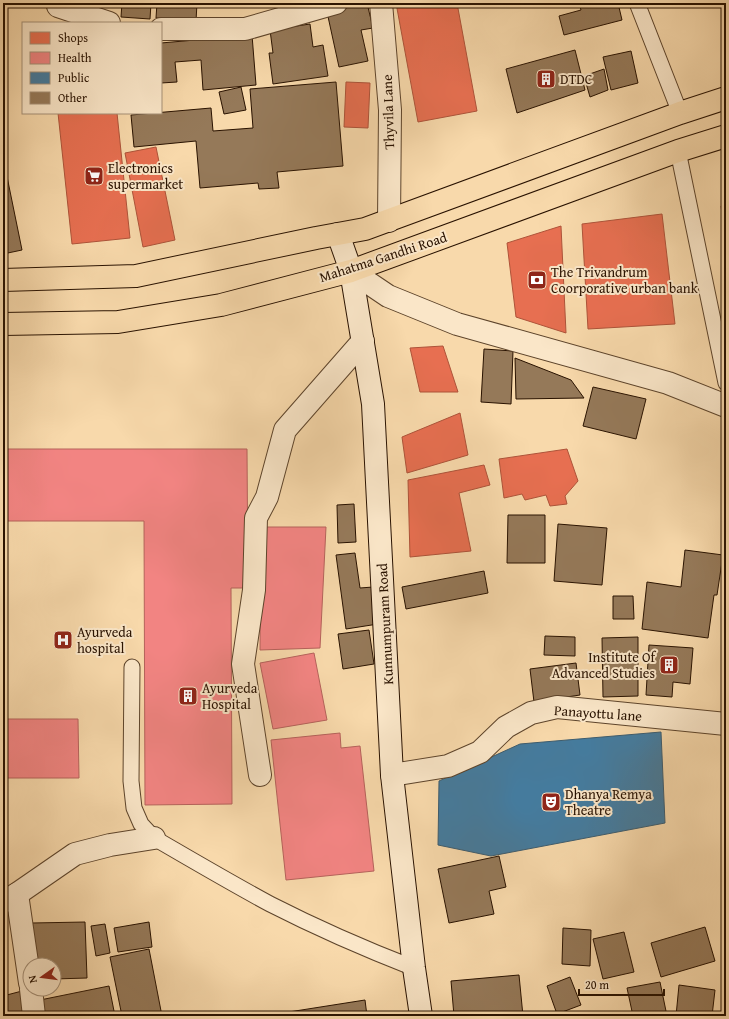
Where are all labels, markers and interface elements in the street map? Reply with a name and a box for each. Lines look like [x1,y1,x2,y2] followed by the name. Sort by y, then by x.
[22,22,162,114] legend
[58,29,88,46] text: Shops
[58,49,92,66] text: Health
[535,68,557,90] building icon: DTDC
[58,69,90,86] text: Public
[560,69,593,89] place label: DTDC
[377,74,399,150] street label: Thyvila Lane
[58,89,87,106] text: Other
[108,158,183,194] place label: Electronics supermarket
[83,165,105,187] supermarket icon: Electronics supermarket
[317,227,450,287] street label: Mahatma Gandhi Road
[551,262,699,298] place label: The Trivandrum Coorporative urban bank
[526,269,548,291] bank icon: The Trivandrum Coorporative urban bank
[372,562,398,685] street label: Kunnumpuram Road
[77,622,133,658] place label: Ayurveda hospital
[52,629,74,651] hospital icon: Ayurveda hospital
[552,647,656,683] place label: Institute Of Advanced Studies
[658,654,680,676] building icon: Institute Of Advanced Studies
[202,678,258,714] place label: Ayurveda Hospital
[177,685,199,707] building icon: Ayurveda Hospital
[553,700,643,726] street label: Panayottu lane
[565,784,652,820] place label: Dhanya Remya Theatre
[540,791,562,813] theatre icon: Dhanya Remya Theatre
[22,957,62,997] north arrow
[579,971,664,997] scale bar
[23,973,41,985] text: N
[585,976,609,993] text: 20 m

